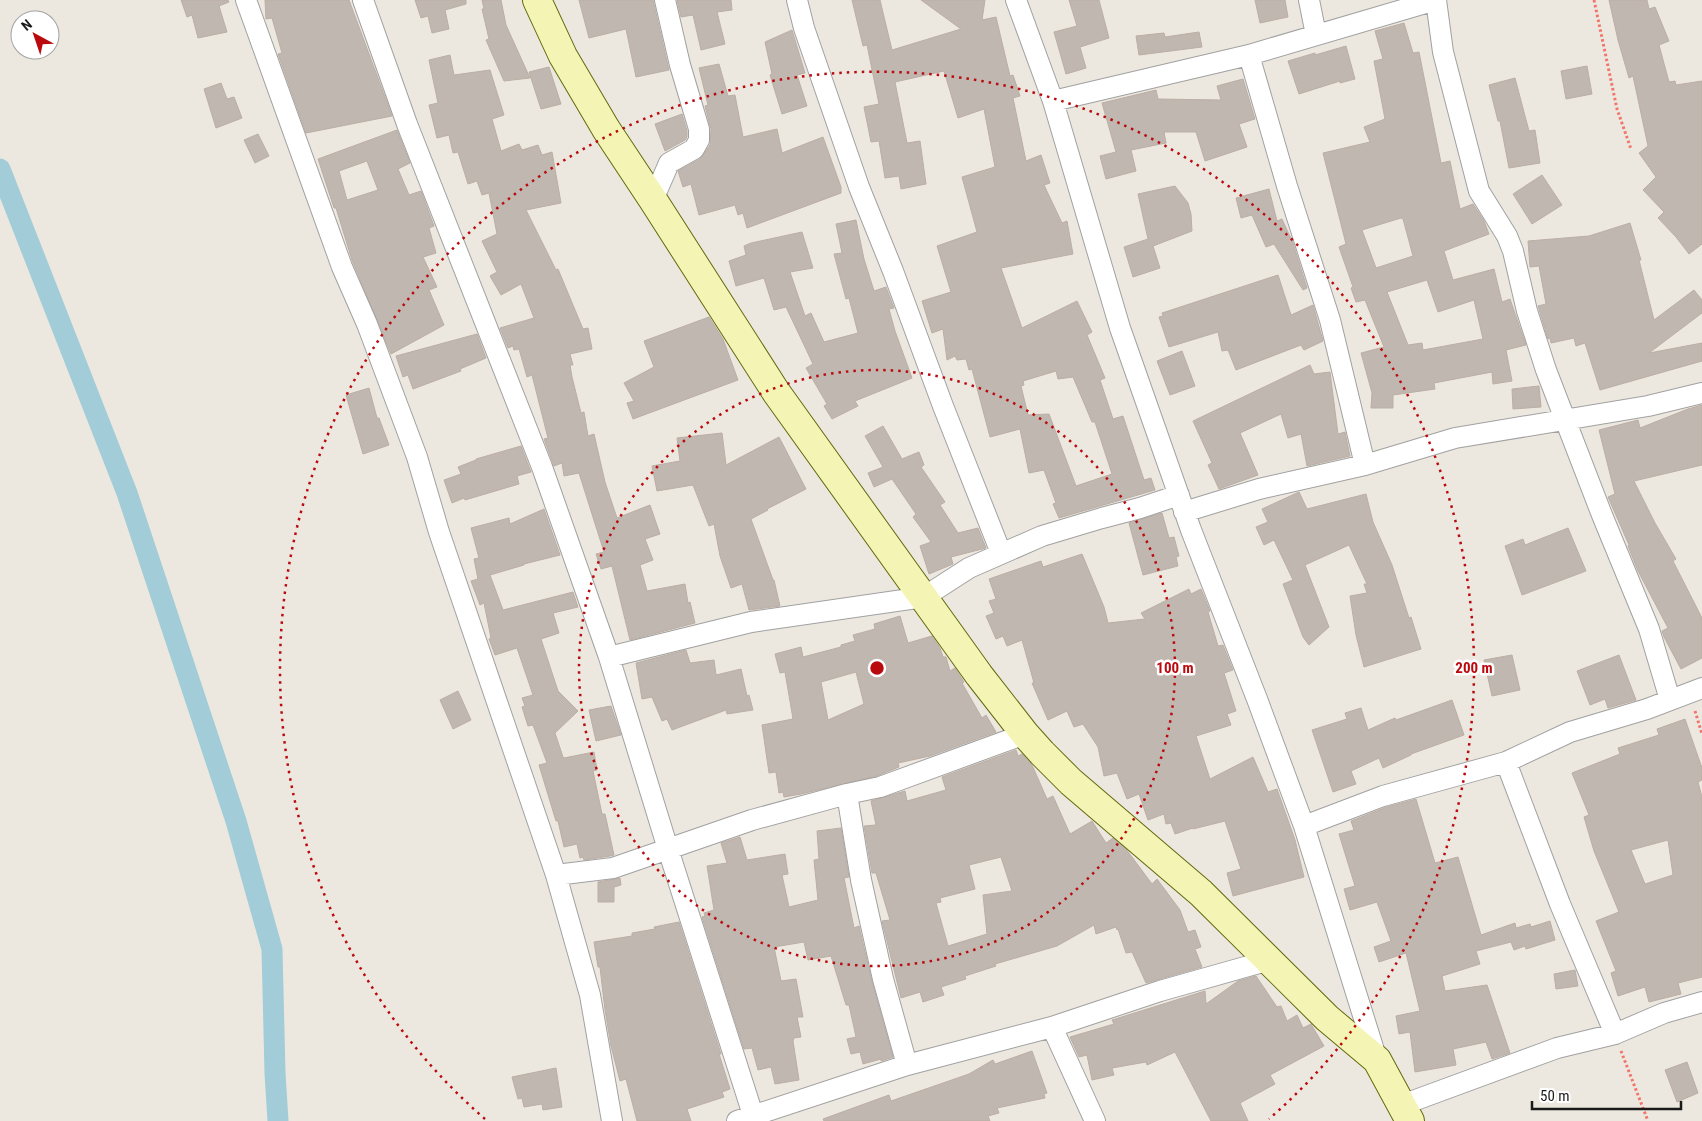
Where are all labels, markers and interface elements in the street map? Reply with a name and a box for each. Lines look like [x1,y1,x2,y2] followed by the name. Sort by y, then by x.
[10,10,60,60] north arrow
[18,16,35,34] text: N
[868,659,886,677] centre of rings
[1156,659,1194,677] text: 100 m
[1455,659,1493,677] text: 200 m
[1532,1078,1681,1110] scale bar
[1540,1087,1570,1105] text: 50 m

